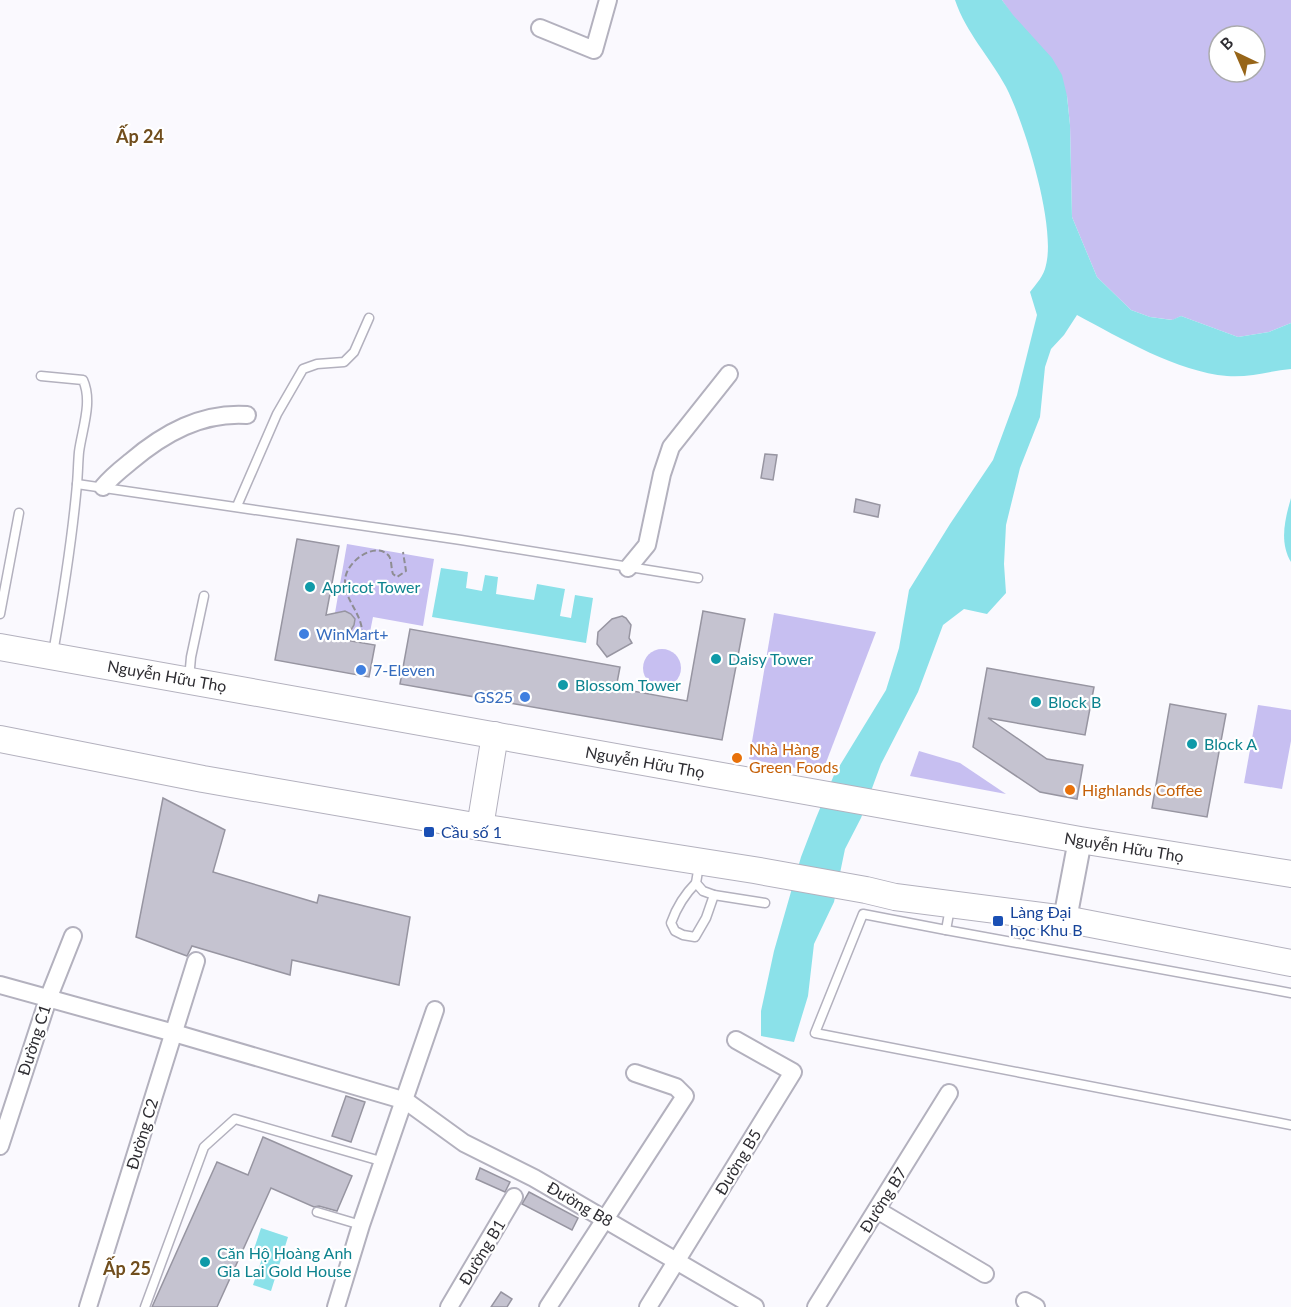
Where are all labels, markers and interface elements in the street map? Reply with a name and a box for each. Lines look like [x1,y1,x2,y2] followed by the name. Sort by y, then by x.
[1207,24,1267,84] north arrow
[1216,32,1237,53] text: B
[115,124,164,147] district label: Ấp 24
[322,577,421,596] place label: Apricot Tower
[303,580,317,594] marker: Apricot Tower
[316,624,389,643] place label: WinMart+
[297,627,311,641] marker: WinMart+
[728,649,813,668] place label: Daisy Tower
[709,652,723,666] marker: Daisy Tower
[106,656,228,695] street label: Nguyễn Hữu Thọ
[373,660,435,679] place label: 7-Eleven
[354,663,368,677] marker: 7-Eleven
[575,675,681,694] place label: Blossom Tower
[556,678,570,692] marker: Blossom Tower
[474,687,513,706] place label: GS25
[518,690,532,704] marker: GS25
[1048,692,1101,711] place label: Block B
[1029,695,1043,709] marker: Block B
[1204,734,1257,753] place label: Block A
[1185,737,1199,751] marker: Block A
[749,739,838,776] place label: Nhà Hàng Green Foods
[584,742,706,781] street label: Nguyễn Hữu Thọ
[730,751,744,765] marker: Nhà Hàng Green Foods
[1082,780,1203,799] place label: Highlands Coffee
[1063,783,1077,797] marker: Highlands Coffee
[441,822,502,841] place label: Cầu số 1
[422,825,436,839] marker: Cầu số 1
[1063,828,1185,865] street label: Nguyễn Hữu Thọ
[1010,902,1083,939] place label: Làng Đại học Khu B
[991,914,1005,928] marker: Làng Đại học Khu B
[13,1002,54,1078] street label: Đường C1
[122,1096,161,1172] street label: Đường C2
[711,1126,765,1198] street label: Đường B5
[855,1164,910,1236] street label: Đường B7
[544,1177,617,1230] street label: Đường B8
[455,1216,509,1288] street label: Đường B1
[217,1243,352,1280] place label: Căn Hộ Hoàng Anh Gia Lai Gold House
[198,1255,212,1269] marker: Căn Hộ Hoàng Anh Gia Lai Gold House
[102,1256,151,1279] district label: Ấp 25

